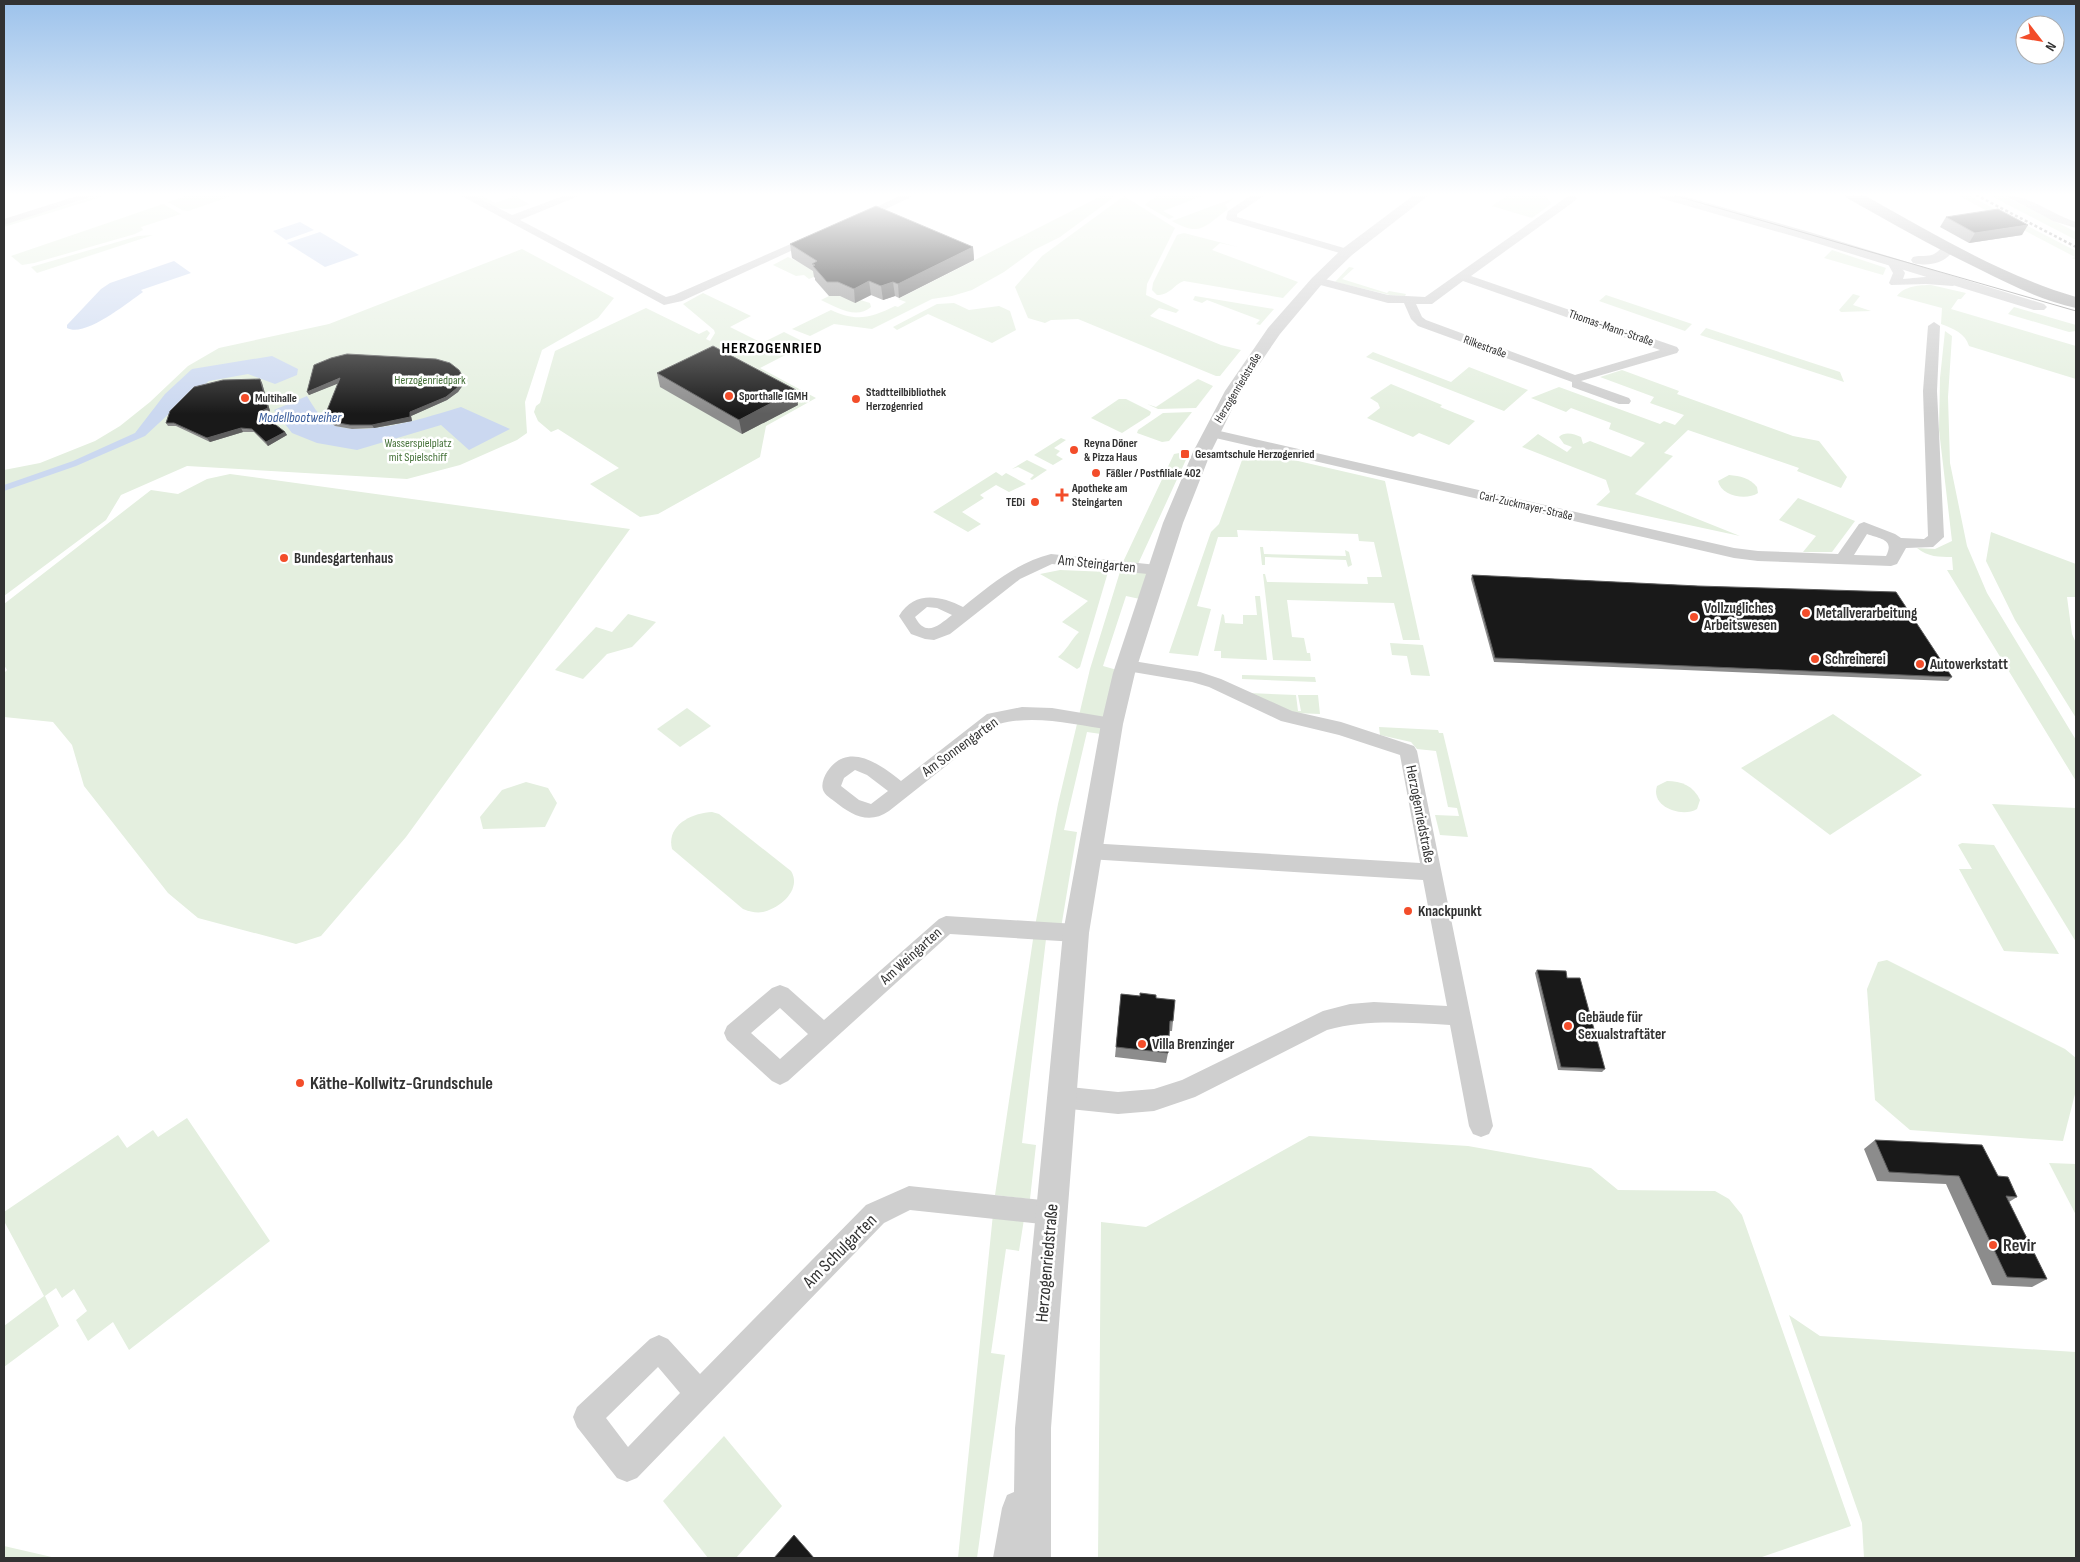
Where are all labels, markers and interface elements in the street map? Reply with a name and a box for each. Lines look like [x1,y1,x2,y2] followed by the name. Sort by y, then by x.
[2015,15,2065,65] north arrow
[2042,39,2060,54] text: N
[1567,306,1656,350] street label: Thomas-Mann-Straße
[1461,332,1509,362] street label: Rilkestraße
[721,339,823,358] district label: HERZOGENRIED
[1211,350,1265,426] street label: Herzogenriedstraße
[394,373,466,388] park label: Herzogenriedpark
[866,385,946,414] place label: Stadtteilbibliothek Herzogenried
[739,389,808,404] place label: Sporthalle IGMH
[723,390,735,402] marker: Sporthalle IGMH
[255,391,297,406] place label: Multihalle
[239,392,251,404] marker: Multihalle
[850,393,862,405] marker: Stadtteilbibliothek Herzogenried
[259,409,342,426] water label: Modellbootweiher
[384,436,452,465] park label: Wasserspielplatz mit Spielschiff
[1084,436,1138,465] place label: Reyna Döner & Pizza Haus
[1068,444,1080,456] marker: Reyna Döner & Pizza Haus
[1195,447,1315,462] place label: Gesamtschule Herzogenried
[1179,448,1191,460] marker: Gesamtschule Herzogenried
[1106,466,1201,481] place label: Fäßler / Postfiliale 402
[1090,467,1102,479] marker: Fäßler / Postfiliale 402
[1071,481,1127,510] place label: Apotheke am Steingarten
[1478,488,1574,524] street label: Carl-Zuckmayer-Straße
[1056,489,1068,501] marker: Apotheke am Steingarten
[1006,495,1025,510] place label: TEDi
[1029,496,1041,508] marker: TEDi
[294,549,393,568] place label: Bundesgartenhaus
[1056,550,1137,578] street label: Am Steingarten
[278,552,290,564] marker: Bundesgartenhaus
[1703,599,1777,635] place label: Vollzugliches Arbeitswesen
[1816,604,1918,623] place label: Metallverarbeitung
[1800,607,1812,619] marker: Metallverarbeitung
[1688,611,1700,623] marker: Vollzugliches Arbeitswesen
[1825,650,1886,669] place label: Schreinerei
[1809,653,1821,665] marker: Schreinerei
[1929,655,2008,674] place label: Autowerkstatt
[1914,658,1926,670] marker: Autowerkstatt
[917,713,1002,782] street label: Am Sonnengarten
[1401,763,1439,865] street label: Herzogenriedstraße
[1418,902,1482,921] place label: Knackpunkt
[1402,905,1414,917] marker: Knackpunkt
[875,923,946,989] street label: Am Weingarten
[1578,1008,1666,1044] place label: Gebäude für Sexualstraftäter
[1562,1020,1574,1032] marker: Gebäude für Sexualstraftäter
[1152,1035,1235,1054] place label: Villa Brenzinger
[1136,1038,1148,1050] marker: Villa Brenzinger
[310,1073,493,1094] place label: Käthe-Kollwitz-Grundschule
[294,1077,306,1089] marker: Käthe-Kollwitz-Grundschule
[1031,1203,1063,1323] street label: Herzogenriedstraße
[798,1210,881,1293] street label: Am Schulgarten
[2003,1235,2036,1256] place label: Revir
[1987,1239,1999,1251] marker: Revir

